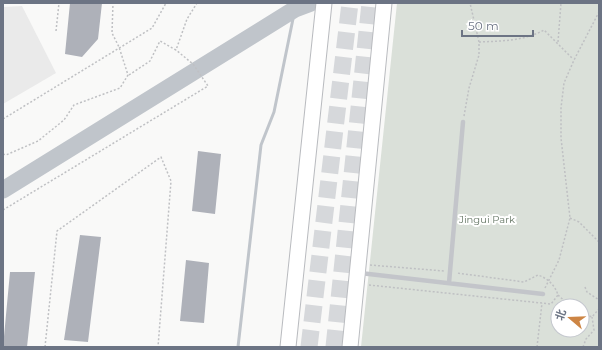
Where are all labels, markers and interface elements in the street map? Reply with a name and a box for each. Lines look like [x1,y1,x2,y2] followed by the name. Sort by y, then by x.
[462,12,533,38] scale bar
[468,18,499,33] text: 50 m
[458,213,515,226] park label: Jingui Park
[550,298,590,338] north arrow
[552,307,569,322] text: 北

